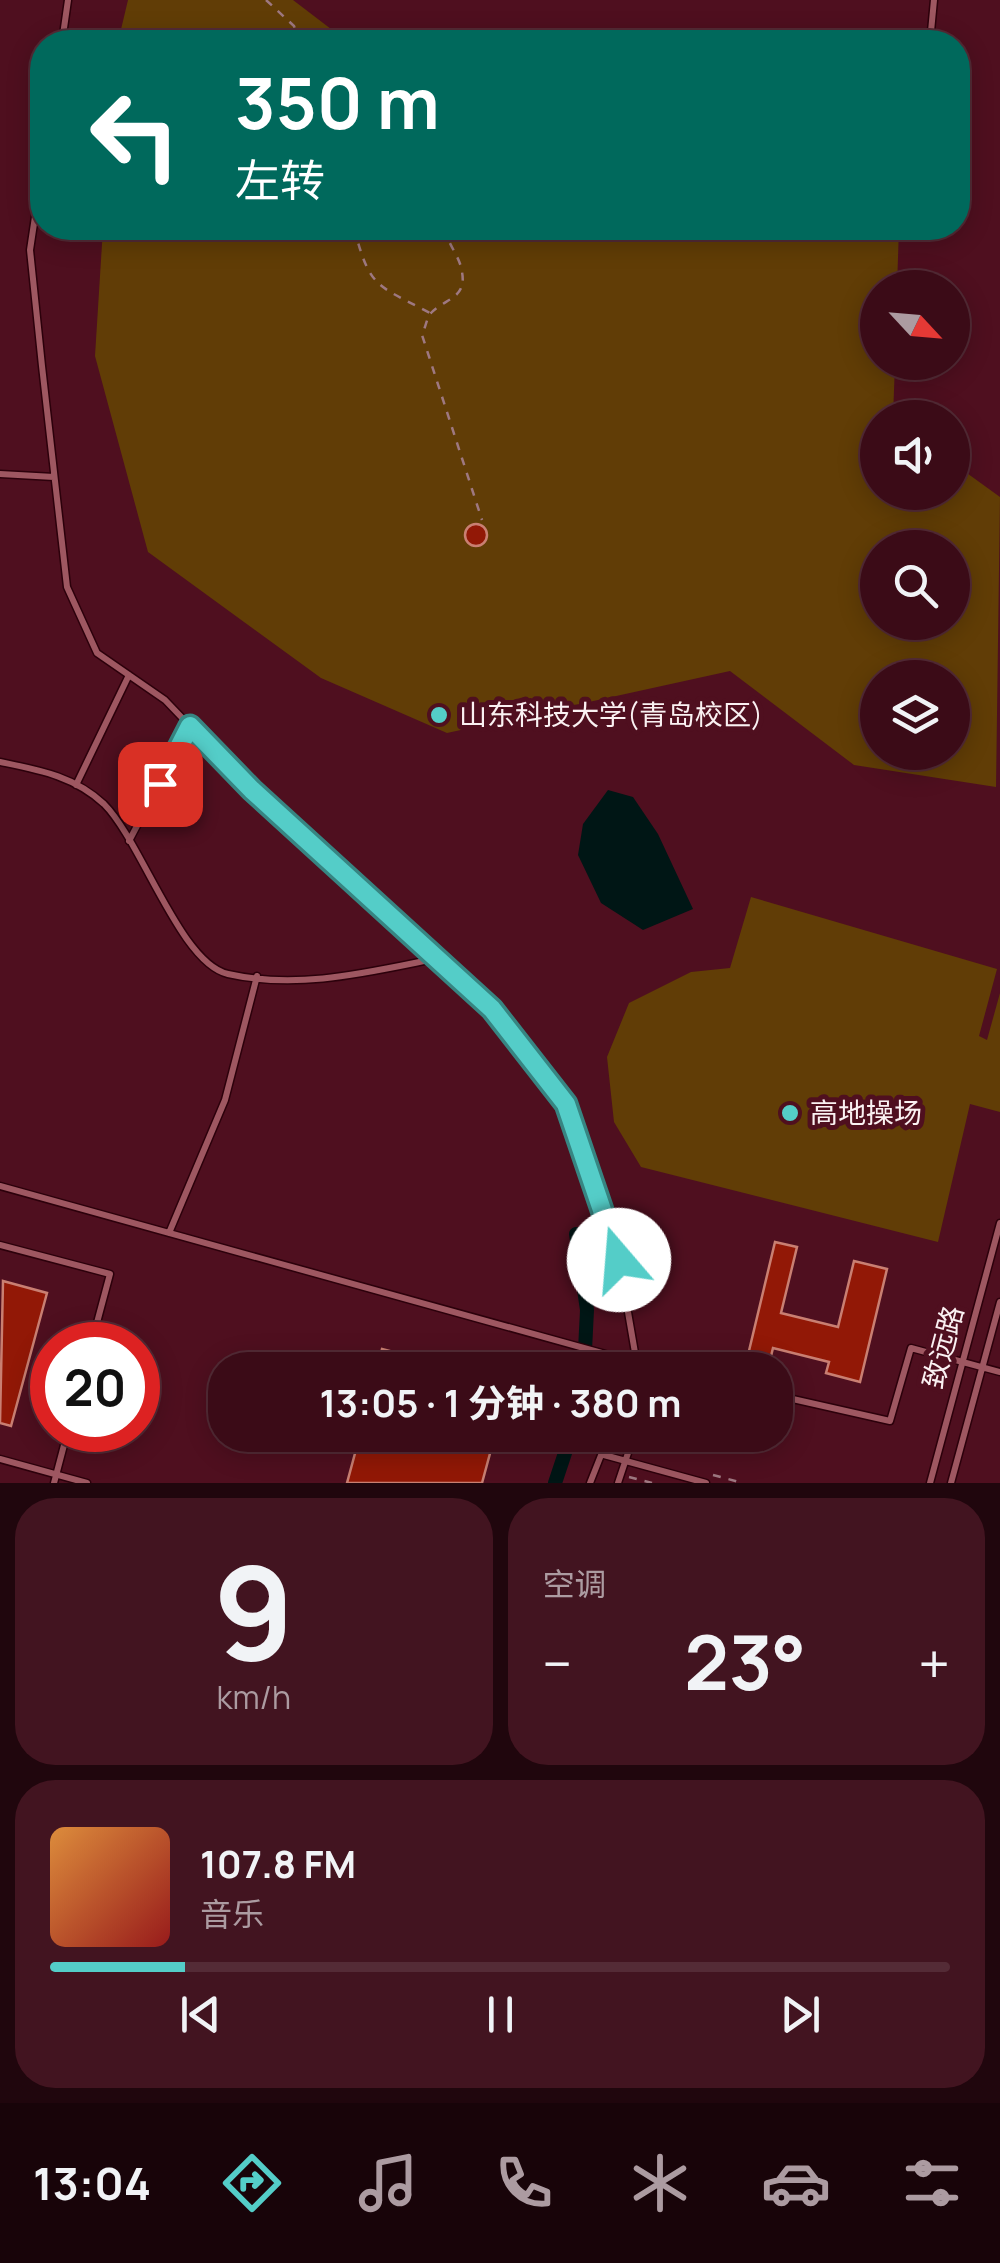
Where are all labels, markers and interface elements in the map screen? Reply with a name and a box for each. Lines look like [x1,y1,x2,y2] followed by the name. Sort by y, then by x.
[235,54,440,150] text: 350 m
[70,70,200,200] icon: left
[235,149,325,211] text: 左转
[860,270,970,380] north arrow
[860,270,970,770] map controls
[860,400,970,510] button: sound
[860,530,970,640] button: search
[860,660,970,770] button: layers
[459,695,763,733] place label: 山东科技大学(青岛校区)
[428,704,450,726] marker: 山东科技大学(青岛校区)
[118,742,203,827] pin
[133,757,188,812] icon: arrive
[810,1093,922,1131] place label: 高地操场
[779,1102,801,1124] marker: 高地操场
[567,1208,671,1312] position arrow
[913,1301,971,1392] street label: 致远路
[30,1322,160,1452] speed limit sign: 20
[319,1376,682,1428] text: 13:05 · 1 分钟 · 380 m
[213,1521,294,1699] text: 9
[543,1562,607,1606] text: 空调
[684,1610,806,1713] text: 23°
[543,1625,572,1701] text: −
[918,1625,950,1701] text: +
[217,1675,291,1719] text: km/h
[200,1837,356,1889] text: 107.8 FM
[200,1892,264,1936] text: 音乐
[173,1987,228,2042] icon: previous
[473,1987,528,2042] icon: pause
[773,1987,828,2042] icon: next
[217,2148,287,2218] icon: directions
[353,2148,423,2218] icon: music
[489,2148,559,2218] icon: phone
[625,2148,695,2218] icon: climate
[761,2148,831,2218] icon: car
[897,2148,967,2218] icon: filters
[33,2152,151,2214] text: 13:04

